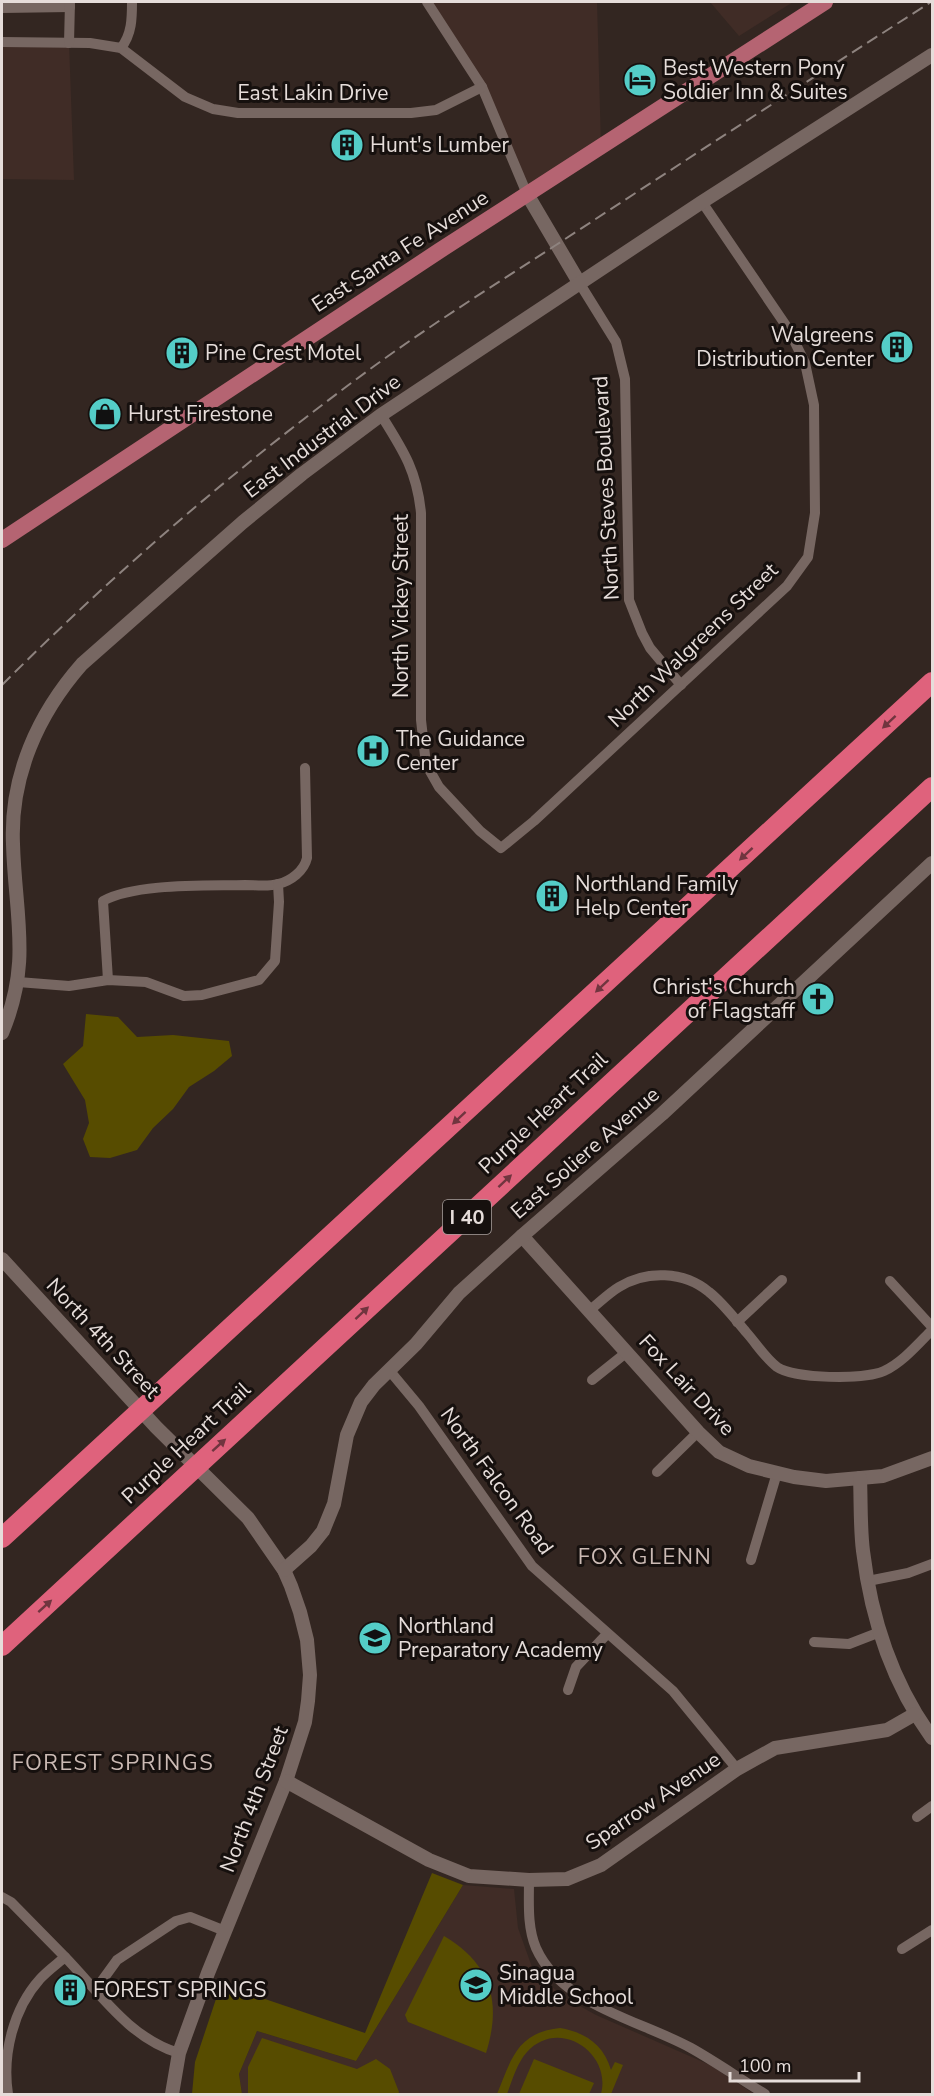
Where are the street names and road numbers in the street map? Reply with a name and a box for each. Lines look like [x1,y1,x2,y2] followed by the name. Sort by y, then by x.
[238,79,389,107] street label: East Lakin Drive
[306,183,494,319] street label: East Santa Fe Avenue
[238,368,406,504] street label: East Industrial Drive
[586,375,626,601] street label: North Steves Boulevard
[387,513,415,698] street label: North Vickey Street
[602,556,784,734] street label: North Walgreens Street
[472,1045,614,1180] street label: Purple Heart Trail
[505,1081,665,1225] street label: East Soliere Avenue
[443,1200,491,1234] road number: I 40
[40,1272,166,1405] street label: North 4th Street
[633,1328,741,1442] street label: Fox Lair Drive
[115,1375,257,1510] street label: Purple Heart Trail
[434,1402,560,1560] street label: North Falcon Road
[213,1721,295,1876] street label: North 4th Street
[580,1745,726,1857] street label: Sparrow Avenue

